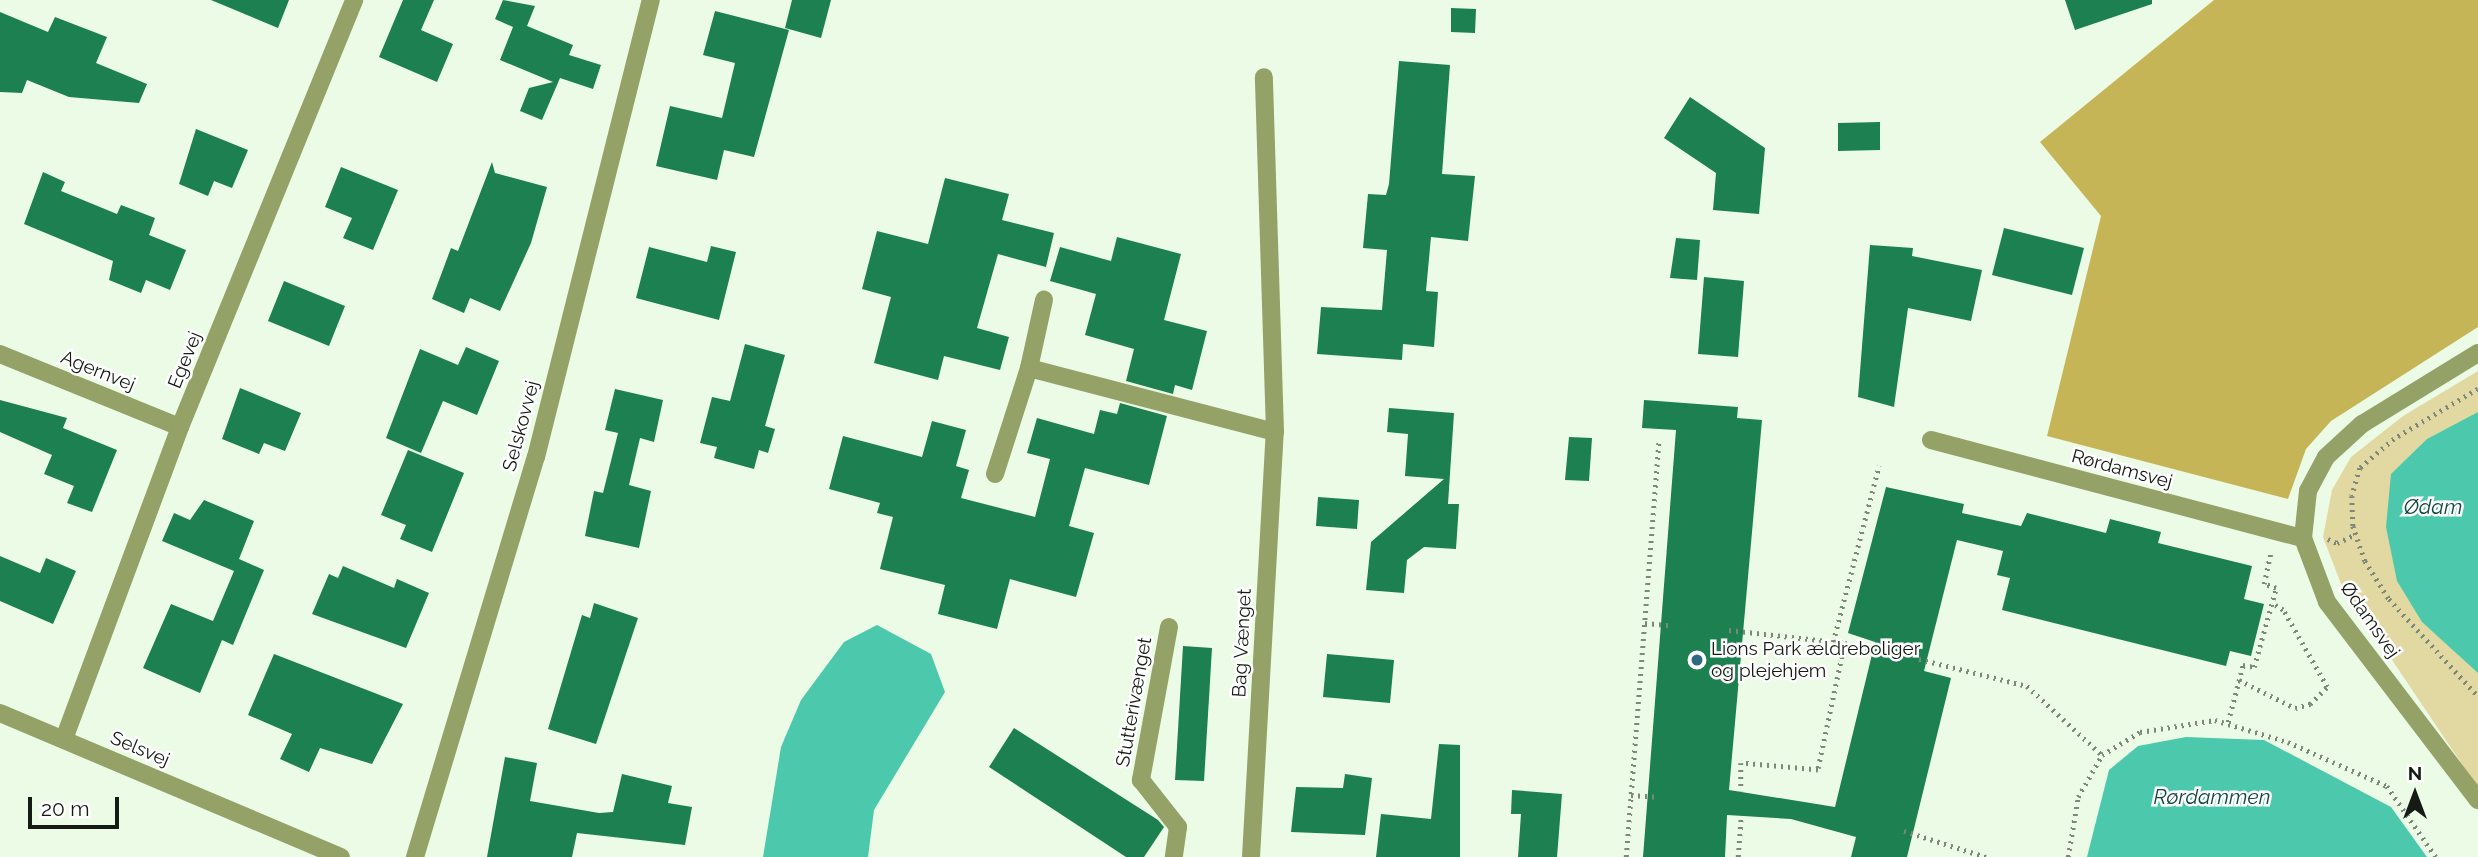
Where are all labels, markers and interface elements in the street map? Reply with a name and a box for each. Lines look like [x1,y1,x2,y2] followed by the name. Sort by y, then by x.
[163,328,207,392] street label: Egevej
[57,346,139,396] street label: Agernvej
[498,378,544,474] street label: Selskovvej
[2069,445,2175,493] street label: Rørdamsvej
[2404,494,2462,520] water label: Ødam
[2335,577,2405,663] street label: Ødamsvej
[1228,588,1256,698] street label: Bag Vænget
[1111,635,1157,769] street label: Stutterivænget
[1711,638,1920,682] place label: Lions Park ældreboliger og plejehjem
[1689,652,1705,668] marker: Lions Park ældreboliger og plejehjem
[107,726,173,772] street label: Selsvej
[2380,759,2450,829] north arrow
[2408,762,2422,784] text: N
[32,784,122,828] scale bar
[2154,784,2270,810] water label: Rørdammen
[41,796,89,821] text: 20 m

